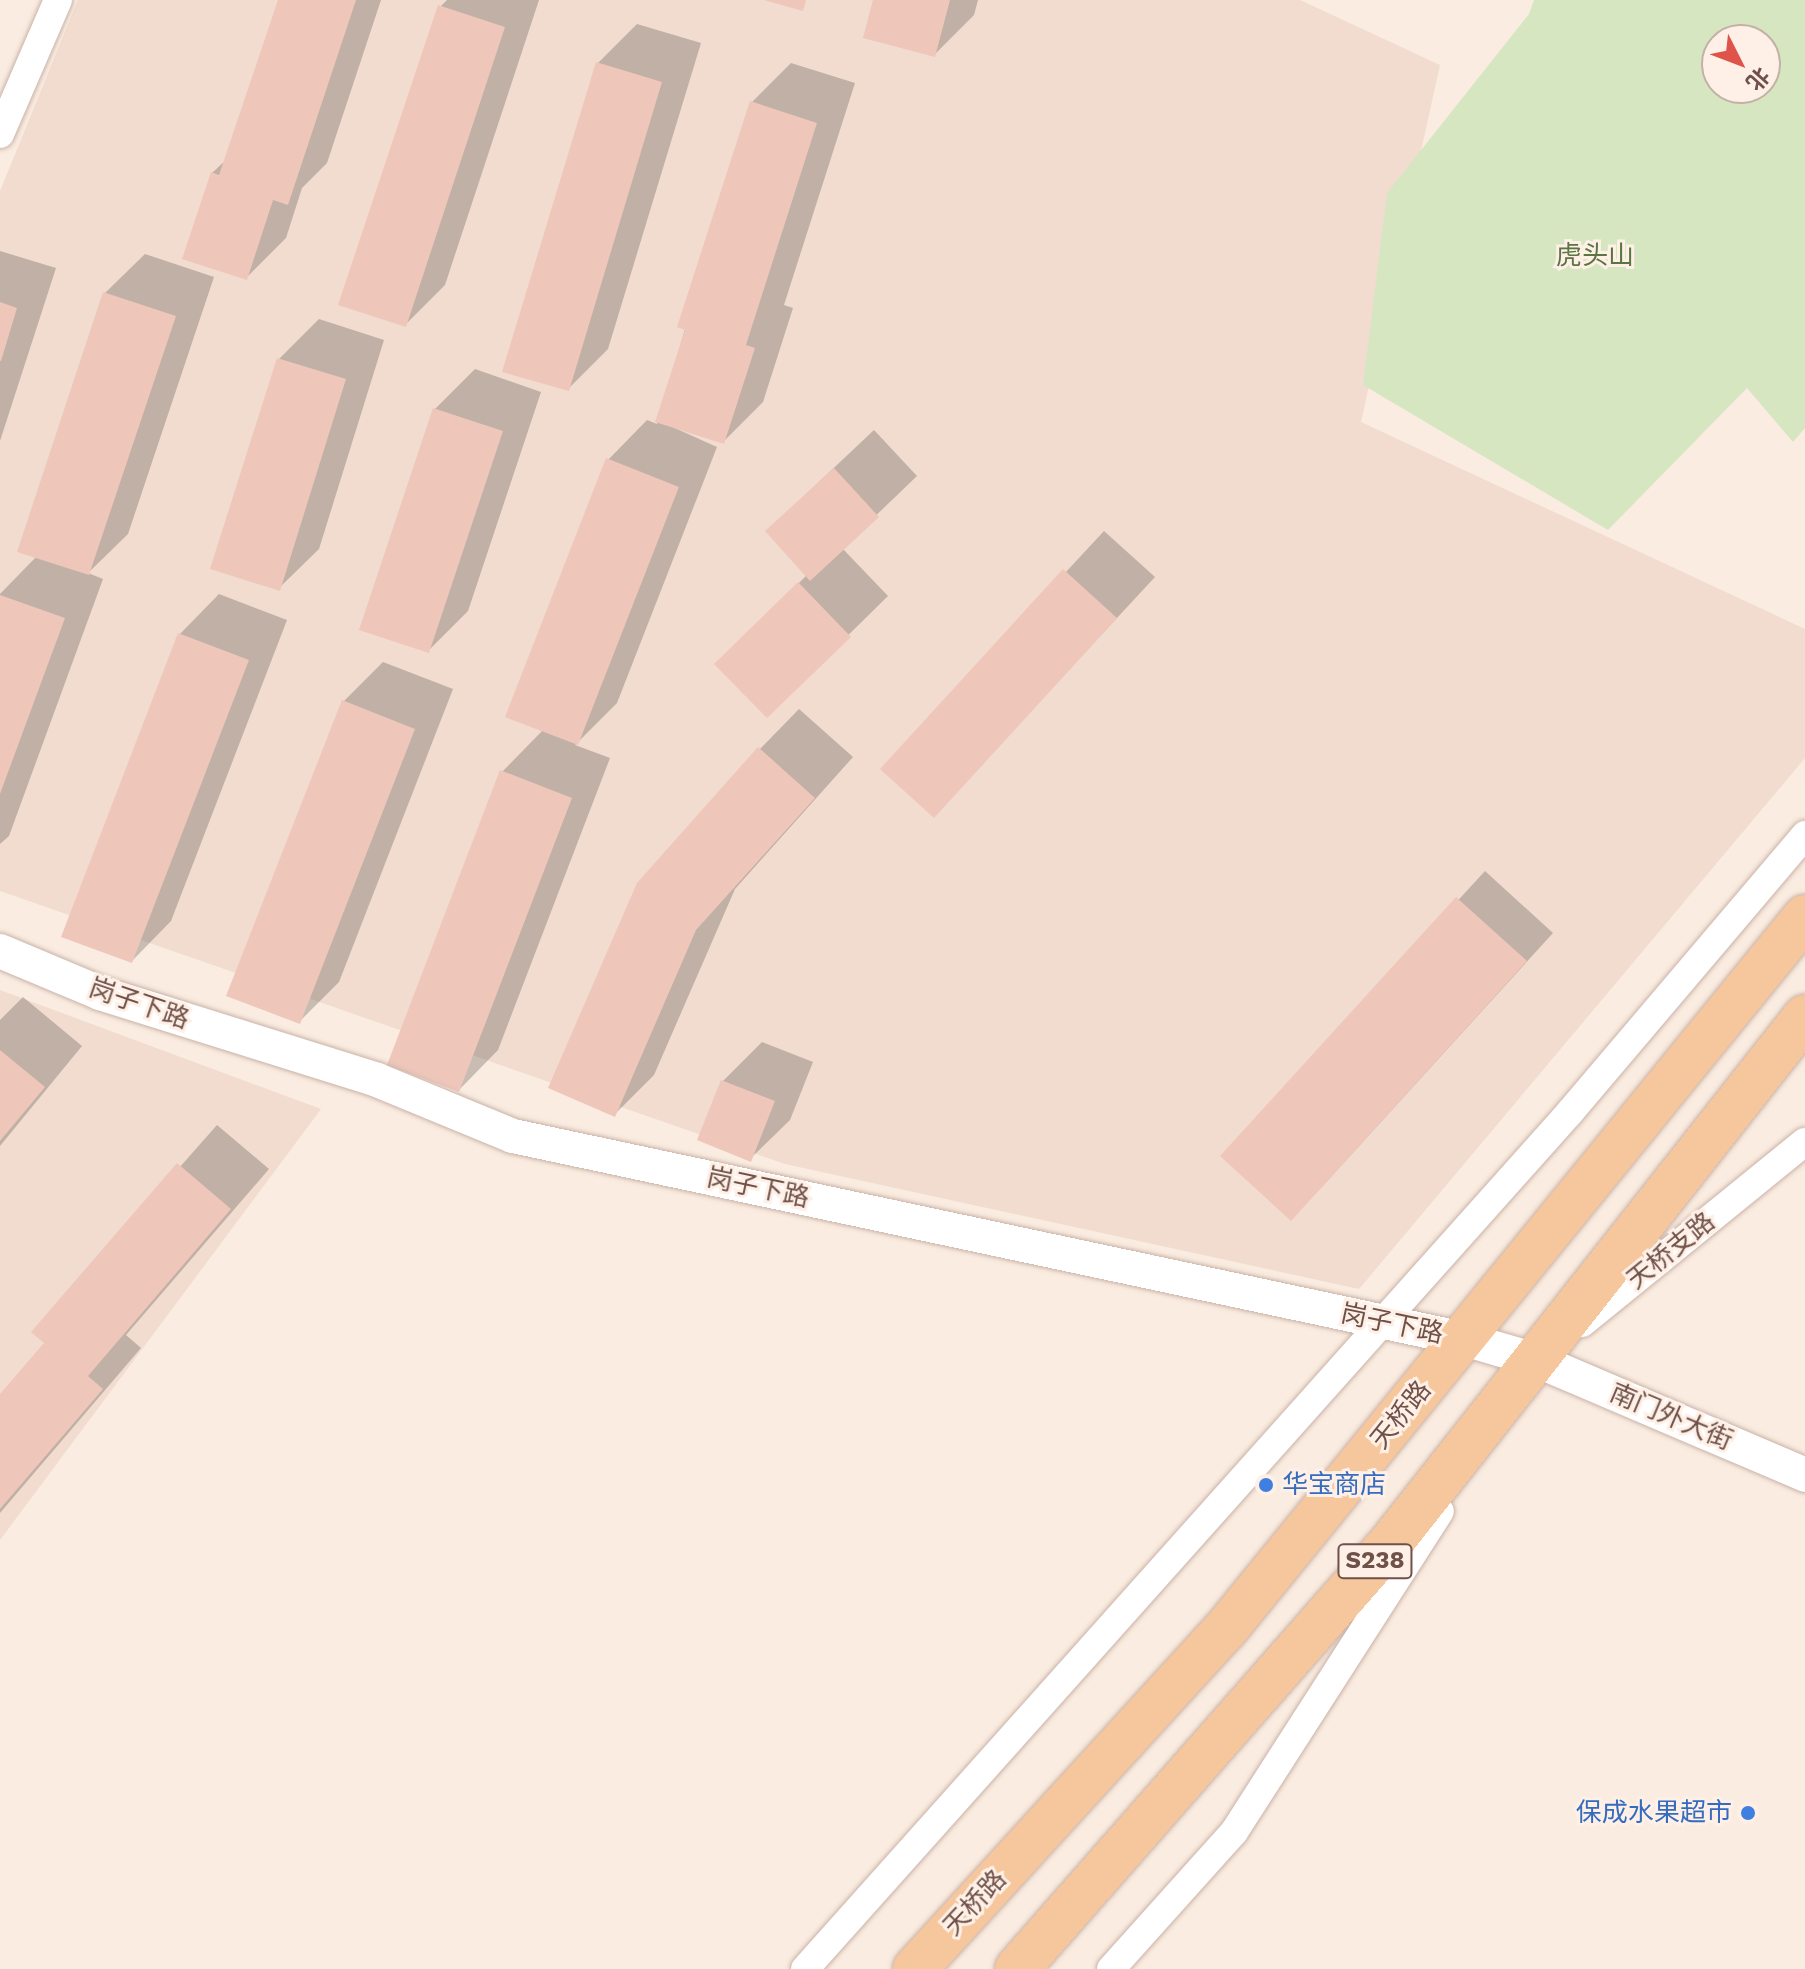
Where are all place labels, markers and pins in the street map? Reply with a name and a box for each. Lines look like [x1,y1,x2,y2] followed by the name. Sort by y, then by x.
[1282,1469,1386,1501] place label: 华宝商店
[1257,1476,1275,1494] marker: 华宝商店
[1576,1797,1732,1829] place label: 保成水果超市
[1739,1804,1757,1822] marker: 保成水果超市

